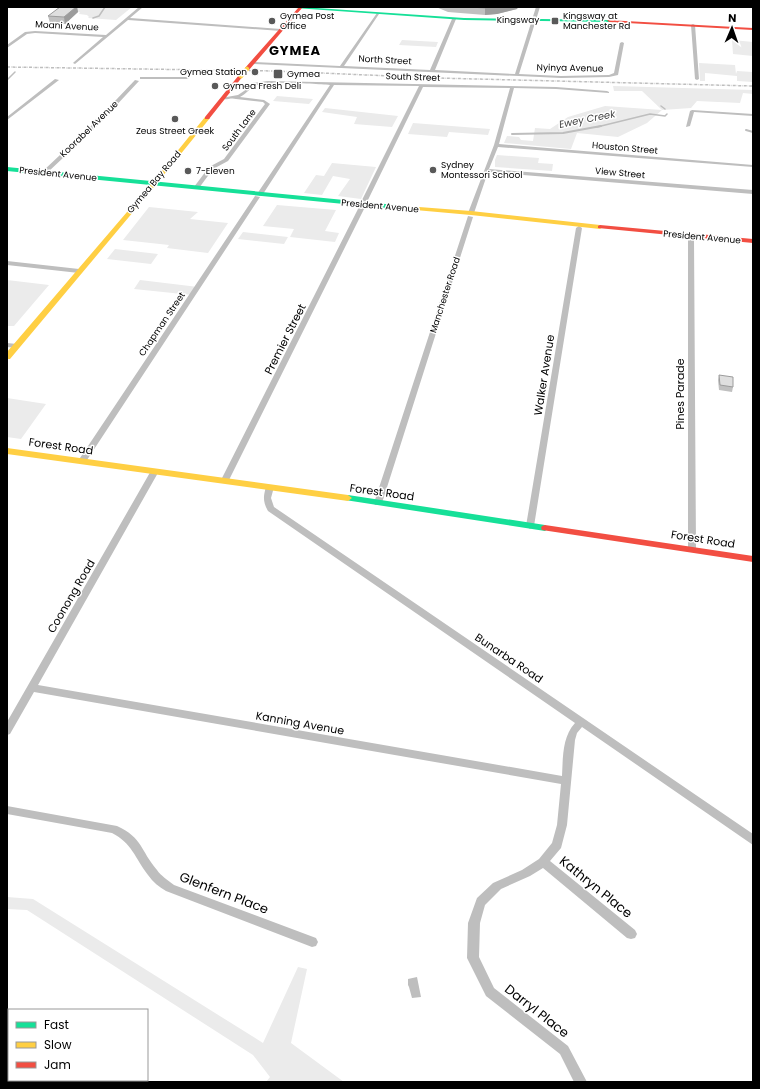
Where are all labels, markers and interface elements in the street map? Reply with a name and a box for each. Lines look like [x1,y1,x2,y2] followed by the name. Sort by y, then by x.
[712,8,752,48] north arrow
[280,10,334,32] place label: Gymea Post Office
[563,10,630,32] place label: Kingsway at Manchester Rd
[728,10,737,26] text: N
[497,14,539,26] street label: Kingsway
[267,16,277,26] marker: Gymea Post Office
[550,16,560,26] marker: Kingsway at Manchester Rd
[35,18,100,34] street label: Moani Avenue
[269,41,321,60] district label: GYMEA
[358,53,412,67] street label: North Street
[537,61,604,75] street label: Nyinya Avenue
[180,66,247,78] place label: Gymea Station
[250,67,260,77] marker: Gymea Station
[272,68,284,80] marker: Gymea
[287,68,320,80] place label: Gymea
[386,70,440,84] street label: South Street
[223,80,301,92] place label: Gymea Fresh Deli
[210,81,220,91] marker: Gymea Fresh Deli
[57,98,121,160] street label: Koorabel Avenue
[219,106,259,153] street label: South Lane
[558,106,617,132] water label: Ewey Creek
[170,114,180,124] marker: Zeus Street Greek
[136,125,214,137] place label: Zeus Street Greek
[592,139,658,157] street label: Houston Street
[124,148,184,216] street label: Gymea Bay Road
[441,159,523,181] place label: Sydney Montessori School
[19,164,98,184] street label: President Avenue
[196,165,235,177] place label: 7-Eleven
[428,165,438,175] marker: Sydney Montessori School
[595,165,645,181] street label: View Street
[183,166,193,176] marker: 7-Eleven
[341,197,420,215] street label: President Avenue
[663,228,742,246] street label: President Avenue
[427,256,463,334] street label: Manchester Road
[136,290,188,358] street label: Chapman Street
[260,301,310,377] street label: Premier Street
[530,333,558,417] street label: Walker Avenue
[672,358,688,430] street label: Pines Parade
[28,434,94,458] street label: Forest Road
[349,480,415,504] street label: Forest Road
[670,526,736,552] street label: Forest Road
[43,556,99,636] street label: Coonong Road
[472,629,546,687] street label: Bunarba Road
[255,707,346,739] street label: Kanning Avenue
[555,852,637,922] street label: Kathryn Place
[177,867,271,919] street label: Glenfern Place
[501,980,573,1042] street label: Darryl Place
[8,1009,148,1081] legend
[44,1016,69,1033] text: Fast
[44,1036,72,1053] text: Slow
[44,1056,71,1073] text: Jam

